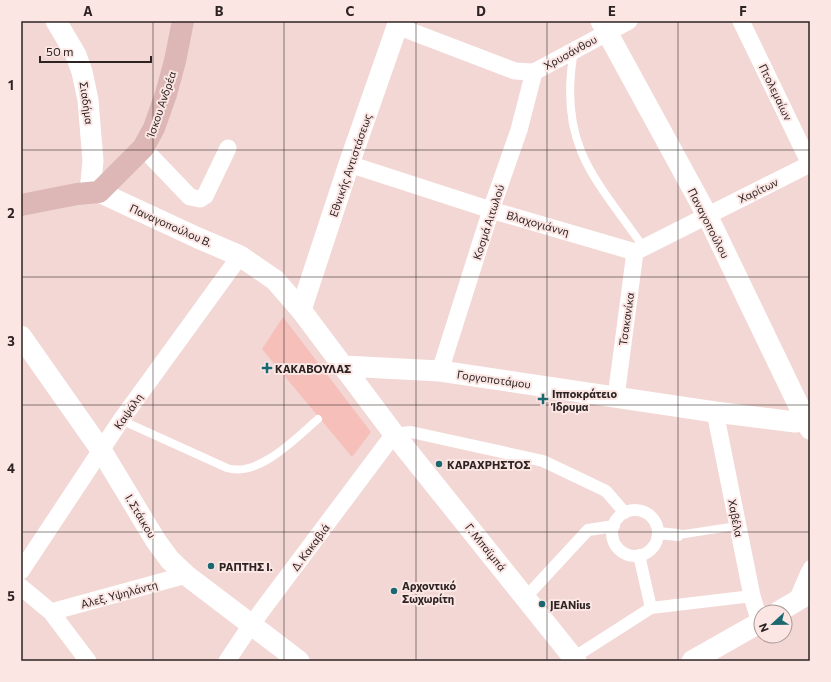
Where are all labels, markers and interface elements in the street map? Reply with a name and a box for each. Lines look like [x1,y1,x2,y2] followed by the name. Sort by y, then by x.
[83,3,93,19] text: A
[215,3,224,19] text: B
[346,3,355,19] text: C
[476,3,486,19] text: D
[608,3,616,19] text: E
[739,3,747,19] text: F
[541,32,599,72] street label: Χρυσάνθου
[40,38,151,64] scale bar
[46,44,74,58] text: 50 m
[757,62,795,123] street label: Πτολεμαίων
[143,69,178,140] street label: Ίσκου Ανδρέα
[8,77,14,93] text: 1
[78,81,96,125] street label: Σιαδήμα
[326,112,374,218] street label: Εθνικής Αντιστάσεως
[736,175,780,205] street label: Χαρίτων
[470,183,506,261] street label: Κοσμά Αιτωλού
[686,186,732,260] street label: Παναγοπούλου
[128,201,215,249] street label: Παναγοπούλου Β.
[7,205,15,221] text: 2
[505,208,571,238] street label: Βλαχογιάννη
[616,291,636,347] street label: Τσακανίκα
[7,333,15,349] text: 3
[275,362,351,375] place label: ΚΑΚΑΒΟΥΛΑΣ
[262,363,272,373] marker: ΚΑΚΑΒΟΥΛΑΣ
[456,367,532,391] street label: Γοργοποτάμου
[550,387,617,413] place label: Ιπποκράτειο Ίδρυμα
[111,391,145,431] street label: Καψάλη
[537,393,549,405] marker: Ιπποκράτειο Ίδρυμα
[447,458,530,471] place label: ΚΑΡΑΧΡΗΣΤΟΣ
[434,459,444,469] marker: ΚΑΡΑΧΡΗΣΤΟΣ
[7,460,15,476] text: 4
[123,492,159,540] street label: Ι. Στάικου
[726,498,746,538] street label: Χαβέλα
[288,521,332,573] street label: Δ. Κακαβιά
[463,521,509,574] street label: Γ. Μπαϊμπά
[219,560,273,573] place label: ΡΑΠΤΗΣ Ι.
[206,561,216,571] marker: ΡΑΠΤΗΣ Ι.
[79,577,159,611] street label: Αλεξ. Υψηλάντη
[402,579,457,605] place label: Αρχοντικό Σωχωρίτη
[389,586,399,596] marker: Αρχοντικό Σωχωρίτη
[7,588,15,604] text: 5
[550,598,591,612] place label: JEANius
[537,599,547,609] marker: JEANius
[753,604,793,644] north arrow
[756,622,771,634] text: N

